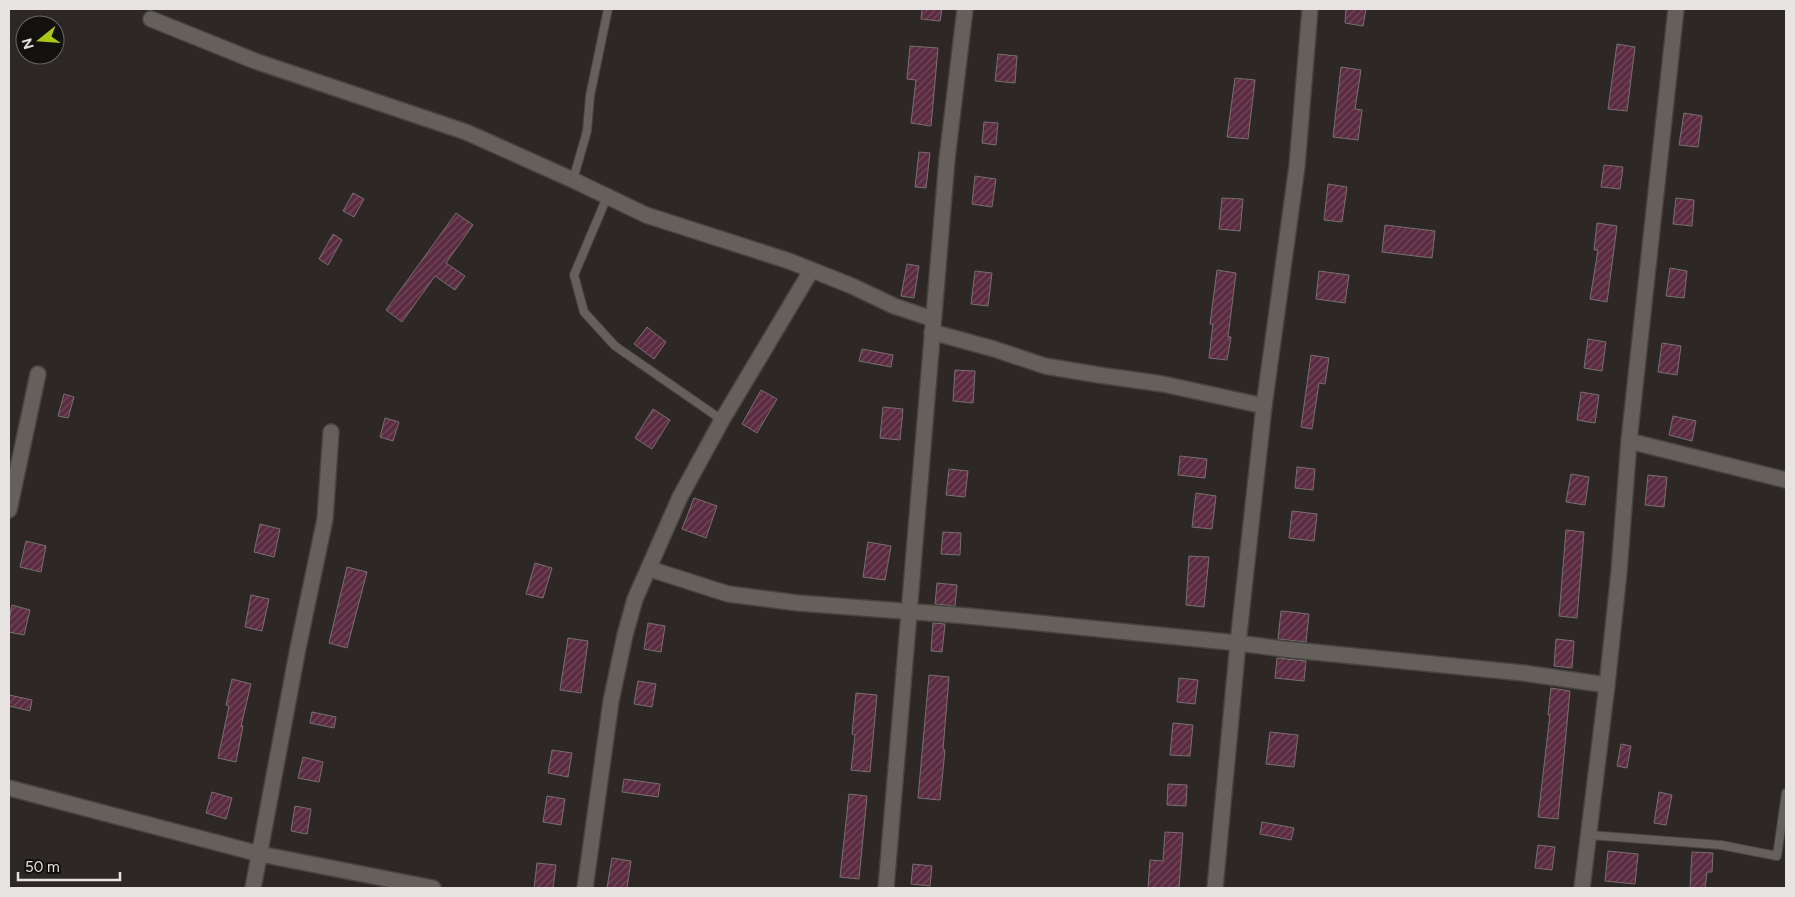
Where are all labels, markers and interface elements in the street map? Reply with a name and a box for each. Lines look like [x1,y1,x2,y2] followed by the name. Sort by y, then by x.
[15,15,65,65] north arrow
[18,36,38,51] text: N
[18,850,120,882] scale bar
[25,858,60,876] text: 50 m

